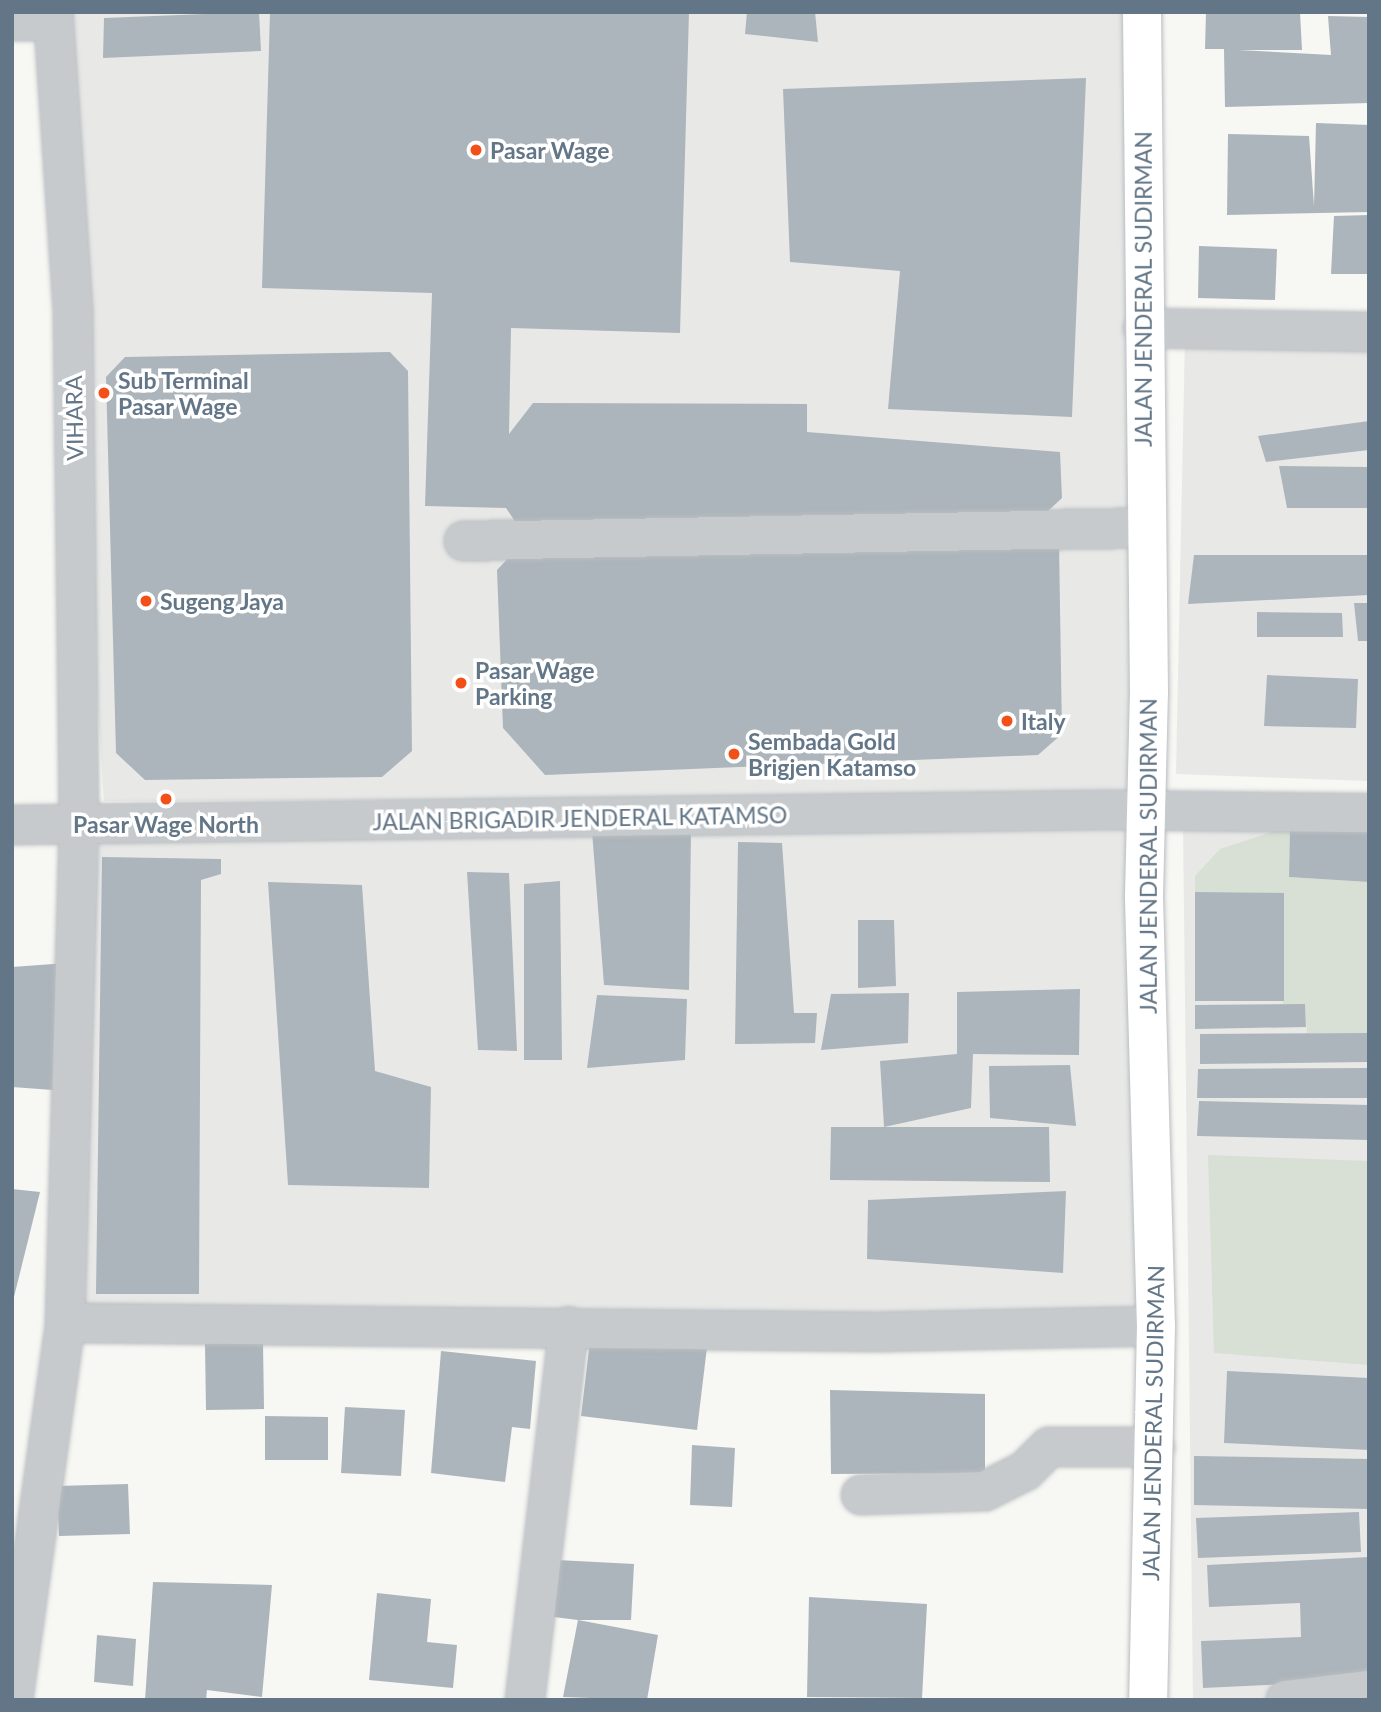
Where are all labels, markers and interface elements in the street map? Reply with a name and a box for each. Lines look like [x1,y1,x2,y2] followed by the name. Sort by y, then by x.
[1129,130,1157,448] street label: JALAN JENDERAL SUDIRMAN
[490,136,610,164] place label: Pasar Wage
[468,142,484,158] marker: Pasar Wage
[118,366,249,420] place label: Sub Terminal Pasar Wage
[59,375,89,461] street label: VIHARA
[96,385,112,401] marker: Sub Terminal Pasar Wage
[160,587,285,615] place label: Sugeng Jaya
[138,593,154,609] marker: Sugeng Jaya
[475,656,595,710] place label: Pasar Wage Parking
[453,675,469,691] marker: Pasar Wage Parking
[1134,697,1162,1015] street label: JALAN JENDERAL SUDIRMAN
[1021,707,1066,735] place label: Italy
[999,713,1015,729] marker: Italy
[748,727,916,781] place label: Sembada Gold Brigjen Katamso
[726,746,742,762] marker: Sembada Gold Brigjen Katamso
[158,791,174,807] marker: Pasar Wage North
[372,801,788,835] street label: JALAN BRIGADIR JENDERAL KATAMSO
[73,810,259,838] place label: Pasar Wage North
[1136,1264,1170,1582] street label: JALAN JENDERAL SUDIRMAN

